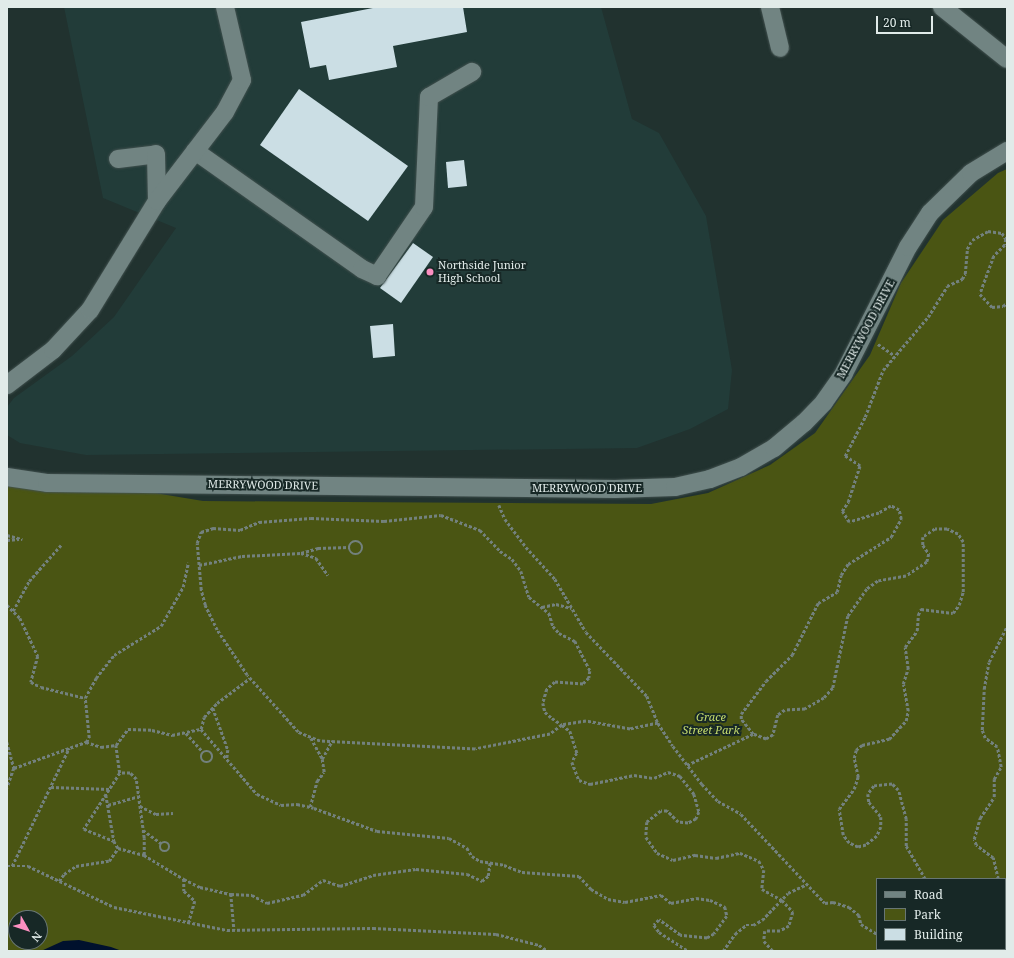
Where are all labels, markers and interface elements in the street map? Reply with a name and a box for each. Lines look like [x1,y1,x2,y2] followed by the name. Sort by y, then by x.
[878,8,935,34] scale bar
[883,14,911,31] text: 20 m
[438,259,526,285] place label: Northside Junior High School
[425,267,435,277] marker: Northside Junior High School
[834,277,898,381] street label: MERRYWOOD DRIVE
[208,477,318,493] street label: MERRYWOOD DRIVE
[532,481,642,495] street label: MERRYWOOD DRIVE
[682,711,740,737] park label: Grace Street Park
[876,878,1006,950] legend
[914,886,943,903] text: Road
[914,906,941,923] text: Park
[8,910,48,950] north arrow
[914,926,962,943] text: Building
[28,929,45,945] text: N

